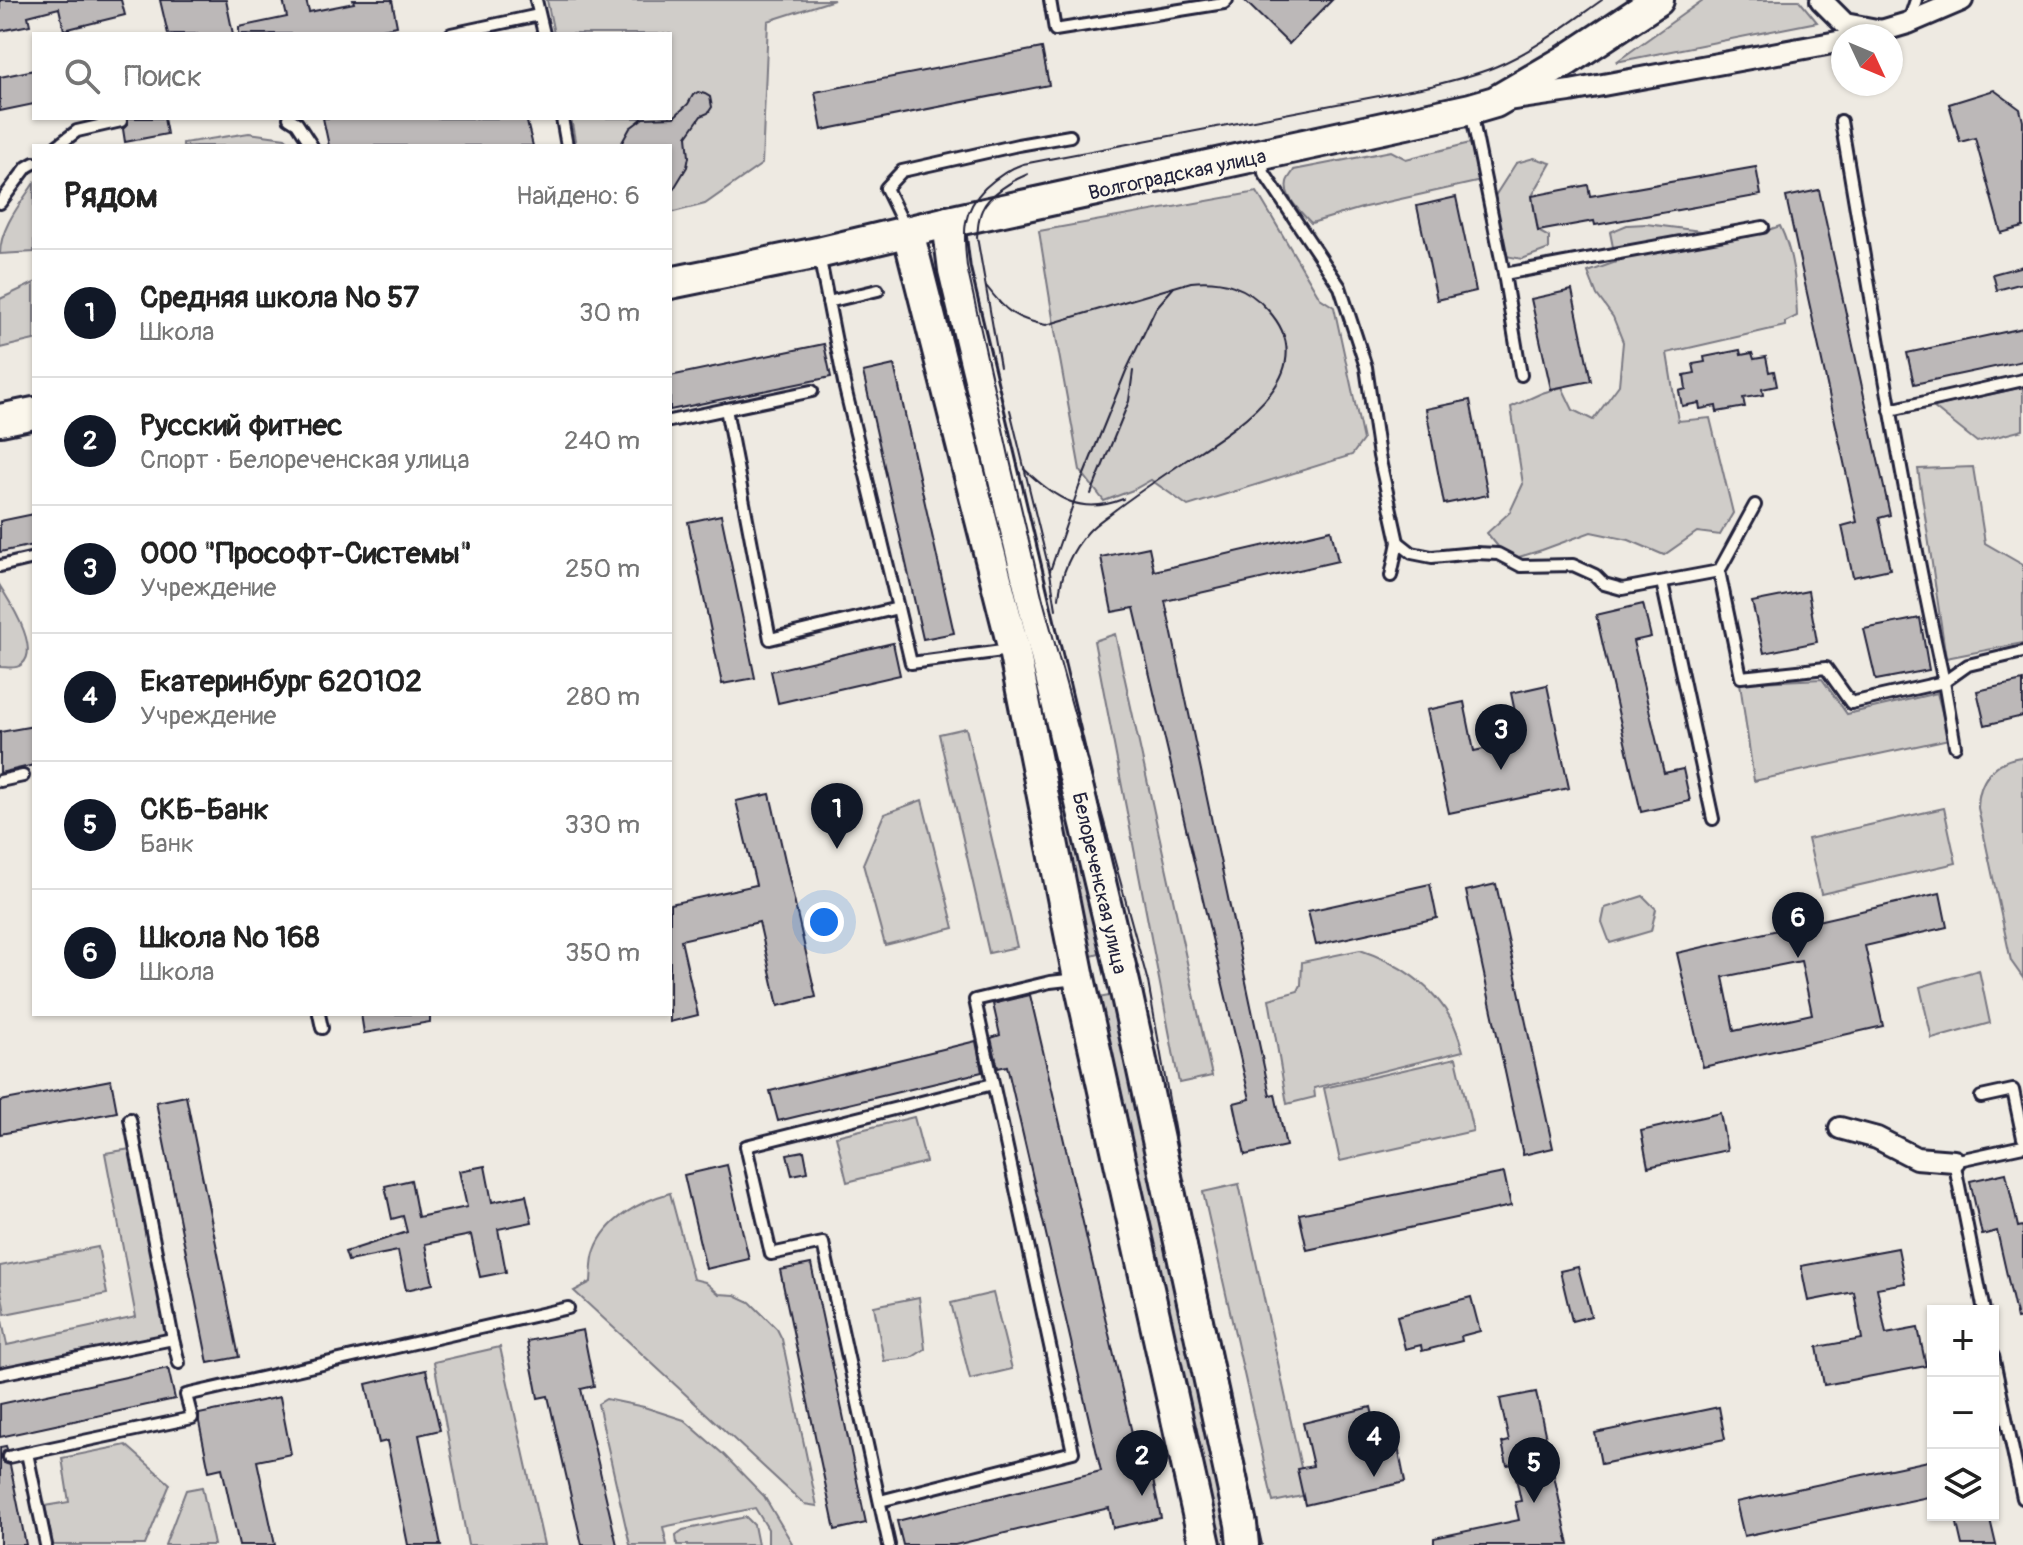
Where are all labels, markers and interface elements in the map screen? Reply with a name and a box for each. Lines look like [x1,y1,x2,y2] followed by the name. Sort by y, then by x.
[1831,24,1903,96] north arrow
[32,32,672,120] search box
[60,54,104,98] icon: search
[124,58,202,95] text: Поиск
[1086,143,1268,206] street label: Волгоградская улица
[64,175,158,218] text: Рядом
[516,180,640,212] text: Найдено: 6
[140,279,419,316] text: Средняя школа № 57
[85,297,95,329] text: 1
[579,297,640,329] text: 30 m
[140,316,214,348] text: Школа
[140,407,343,444] text: Русский фитнес
[83,425,97,457] text: 2
[564,425,640,457] text: 240 m
[140,444,470,476] text: Спорт · Белореченская улица
[140,535,472,572] text: ООО "Прософт-Системы"
[83,553,97,585] text: 3
[565,553,640,585] text: 250 m
[140,572,276,604] text: Учреждение
[140,663,422,700] text: Екатеринбург 620102
[82,681,98,713] text: 4
[566,681,640,713] text: 280 m
[140,700,276,732] text: Учреждение
[1475,704,1527,770] pin: 3
[811,783,863,849] pin: 1
[1066,790,1133,976] street label: Белореченская улица
[140,791,269,828] text: СКБ-Банк
[83,809,97,841] text: 5
[564,809,640,841] text: 330 m
[140,828,194,860] text: Банк
[1772,892,1824,958] pin: 6
[804,902,844,942] your location
[140,919,320,956] text: Школа № 168
[82,937,98,969] text: 6
[565,937,640,969] text: 350 m
[140,956,214,988] text: Школа
[1927,1305,1999,1521] map controls
[1927,1305,1999,1377] button: +
[1927,1377,1999,1449] button: −
[1348,1411,1400,1477] pin: 4
[1116,1430,1168,1496] pin: 2
[1508,1437,1560,1503] pin: 5
[1927,1449,1999,1521] button: layers

